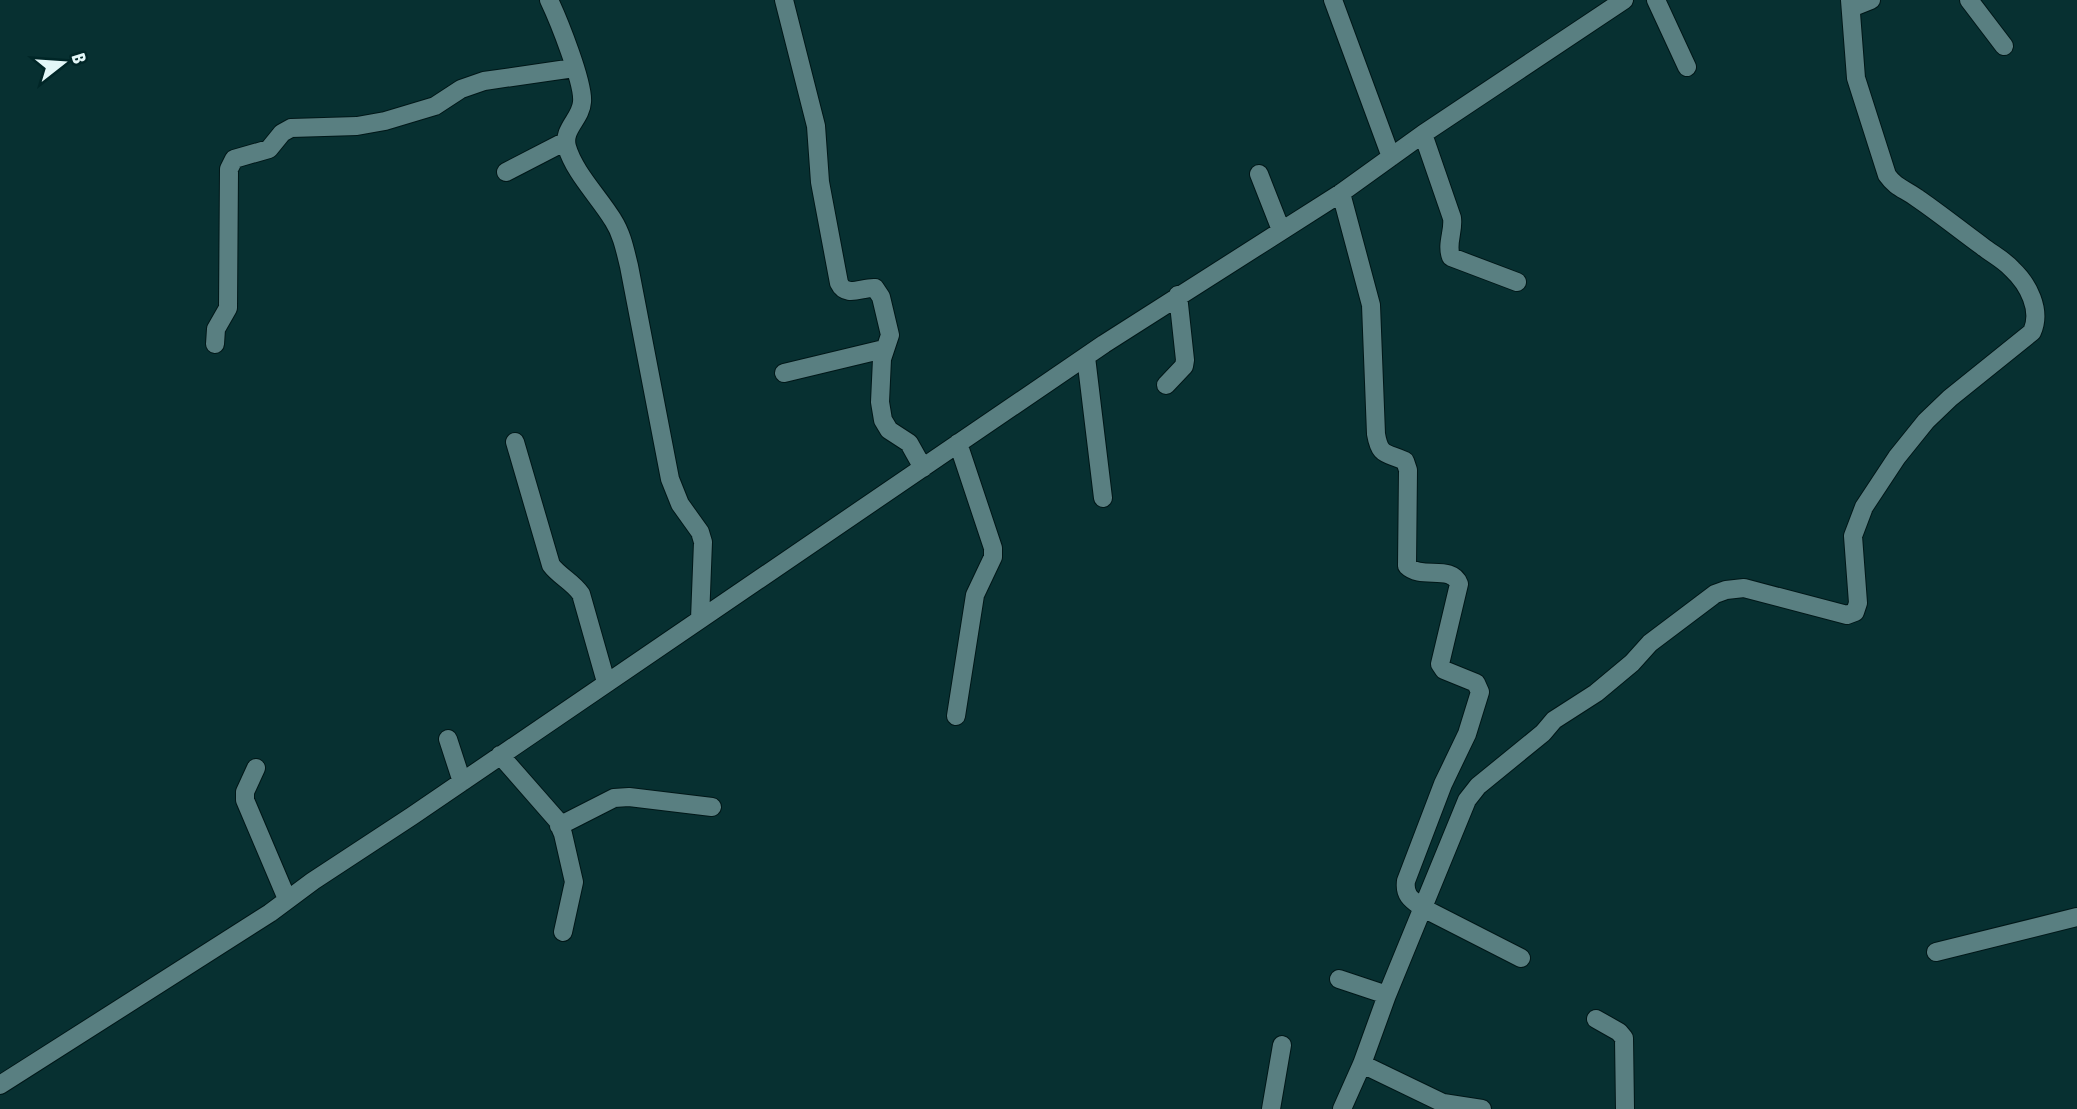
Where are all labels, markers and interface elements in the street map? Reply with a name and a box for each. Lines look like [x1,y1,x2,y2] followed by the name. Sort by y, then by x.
[28,28,98,98] north arrow
[67,51,91,66] text: B

